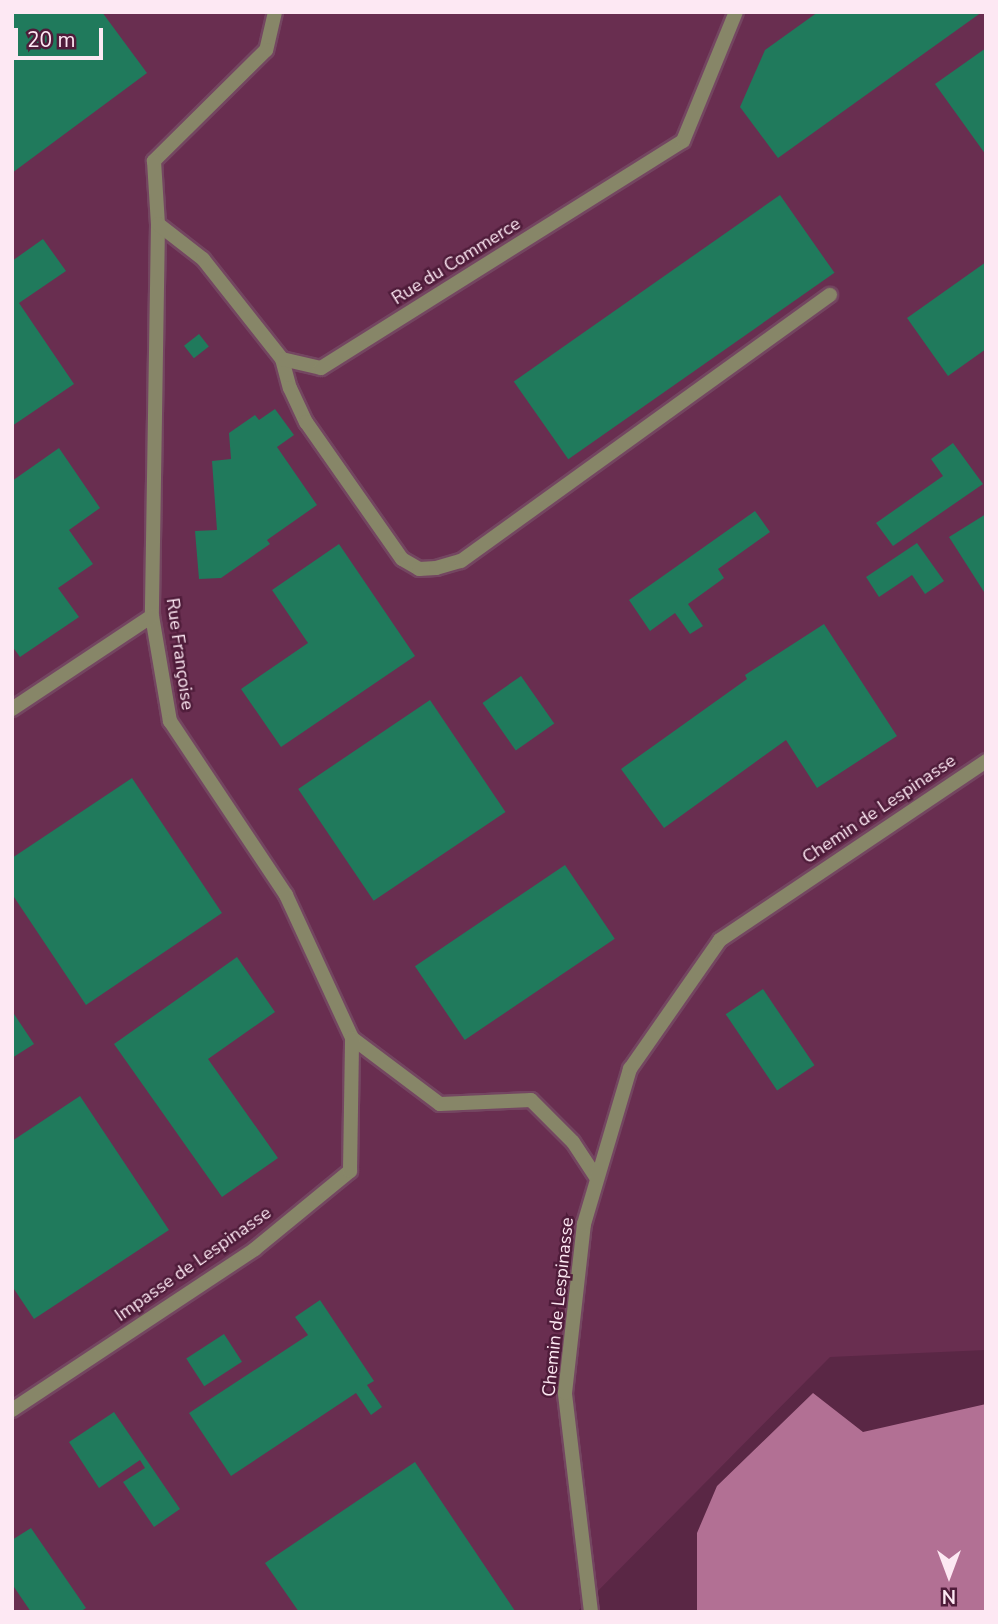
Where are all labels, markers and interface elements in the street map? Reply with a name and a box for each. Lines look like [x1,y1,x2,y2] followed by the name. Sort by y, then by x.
[18,14,107,58] scale bar
[27,26,76,54] text: 20 m
[388,213,524,309] street label: Rue du Commerce
[161,597,199,711] street label: Rue Françoise
[798,750,960,868] street label: Chemin de Lespinasse
[111,1202,275,1326] street label: Impasse de Lespinasse
[538,1216,578,1398] street label: Chemin de Lespinasse
[914,1540,984,1610] north arrow
[942,1583,956,1609] text: N

